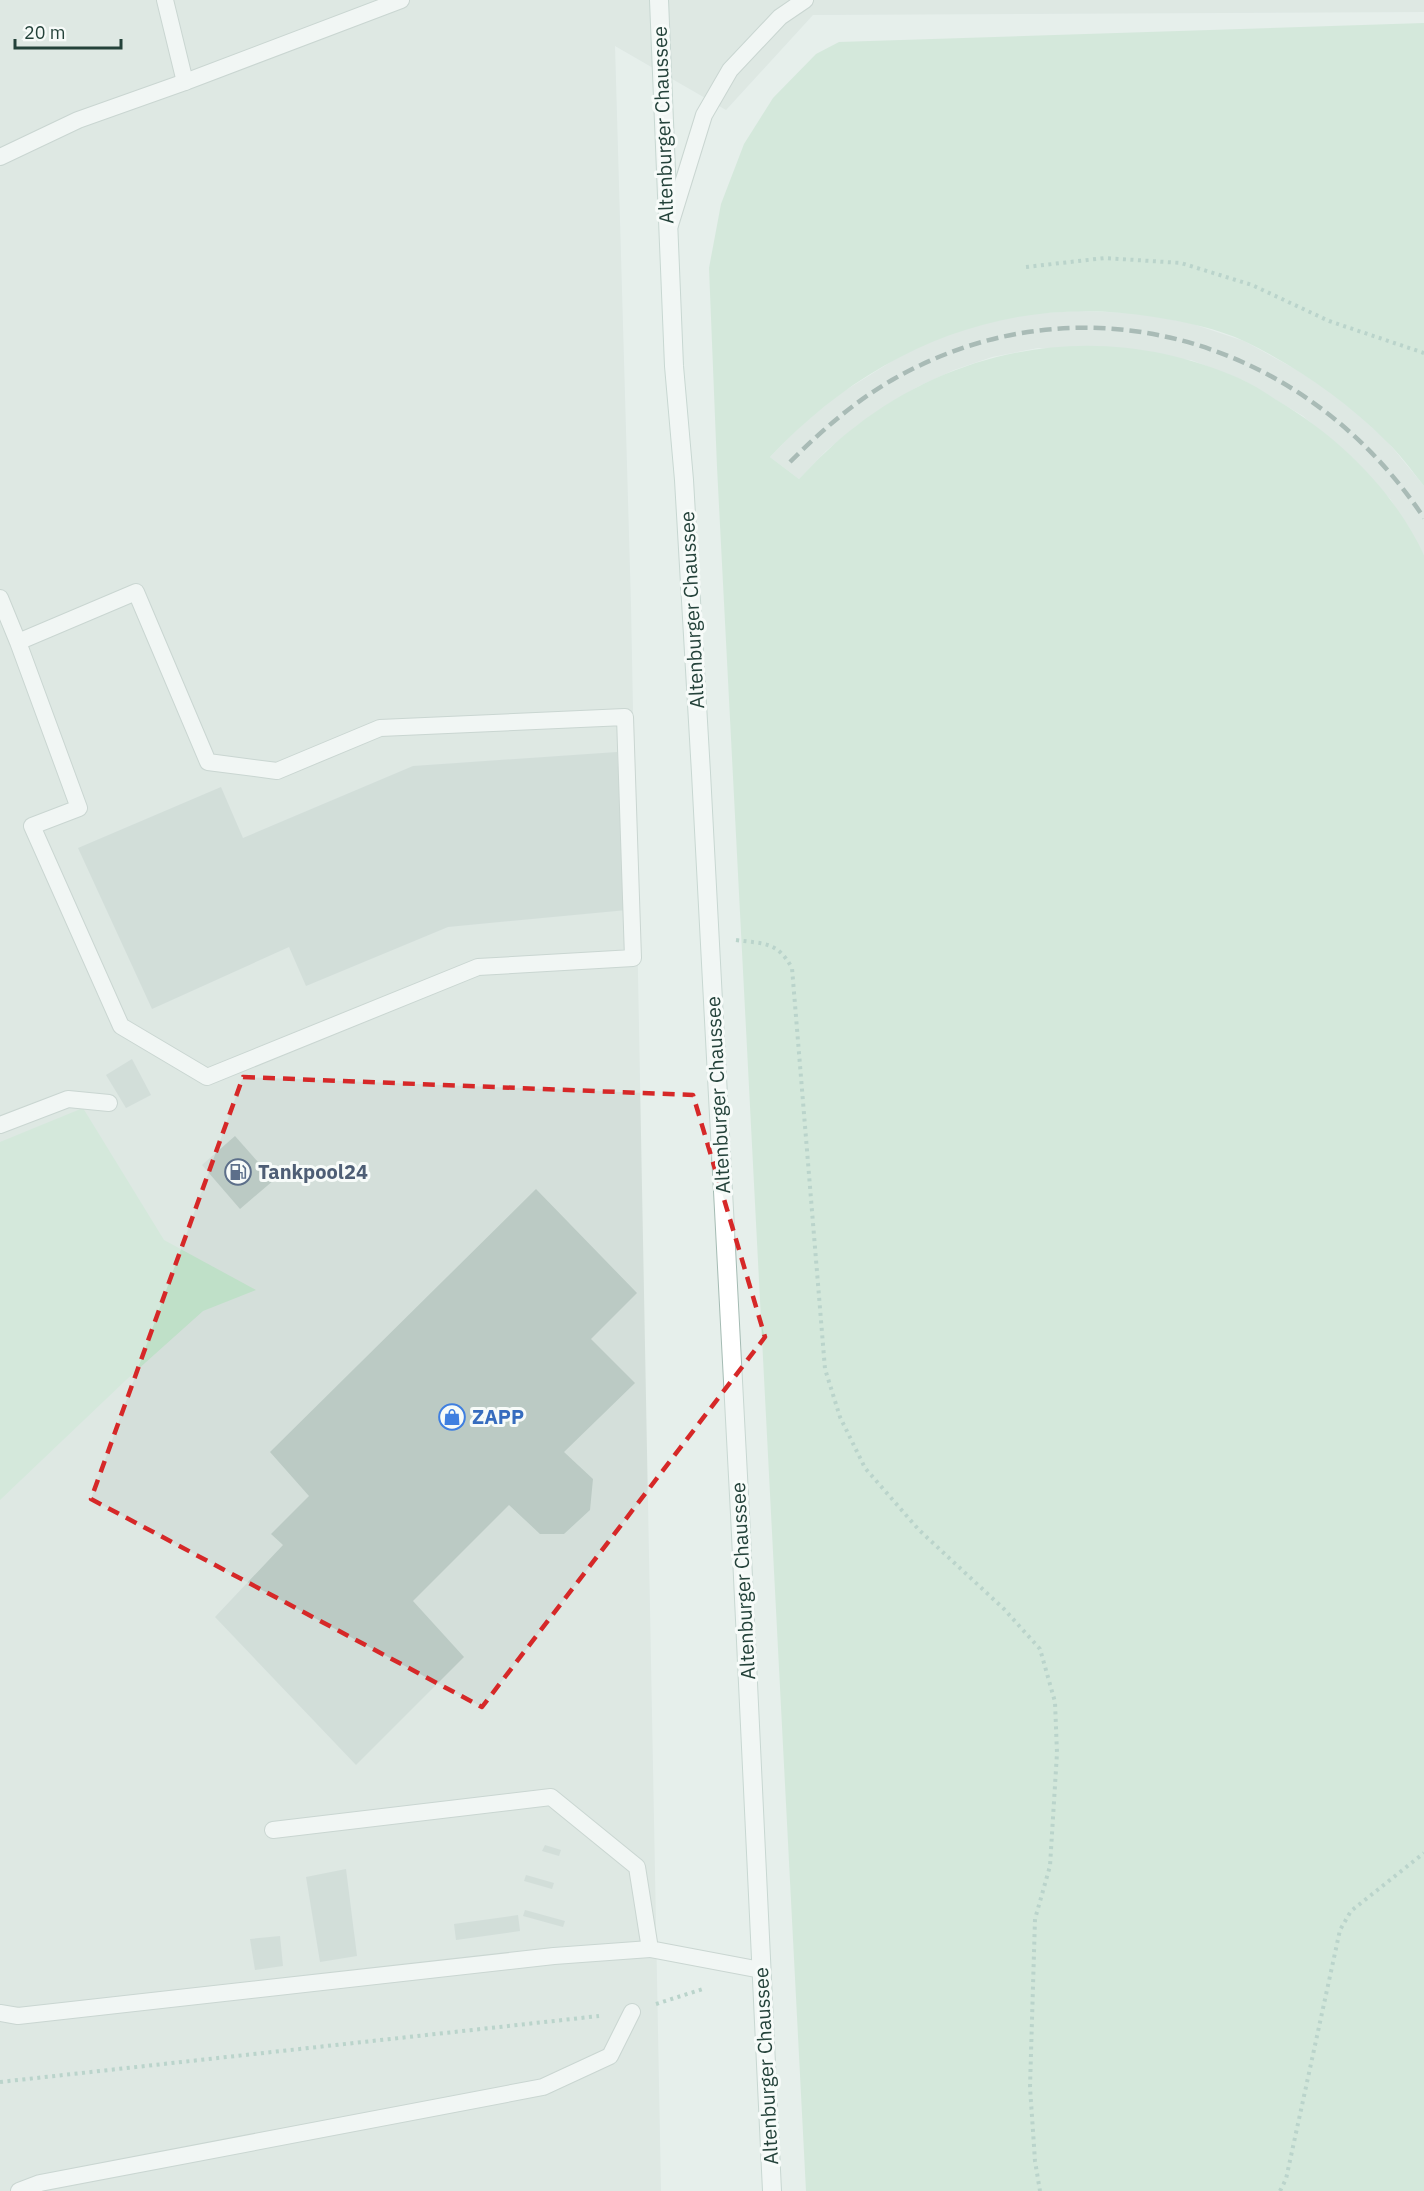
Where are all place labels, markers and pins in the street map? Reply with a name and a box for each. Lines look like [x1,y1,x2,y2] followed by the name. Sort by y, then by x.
[223,1157,253,1187] fuel station icon: Tankpool24
[258,1158,368,1185] place label: Tankpool24
[437,1402,467,1432] shop icon: ZAPP
[472,1403,524,1430] place label: ZAPP

